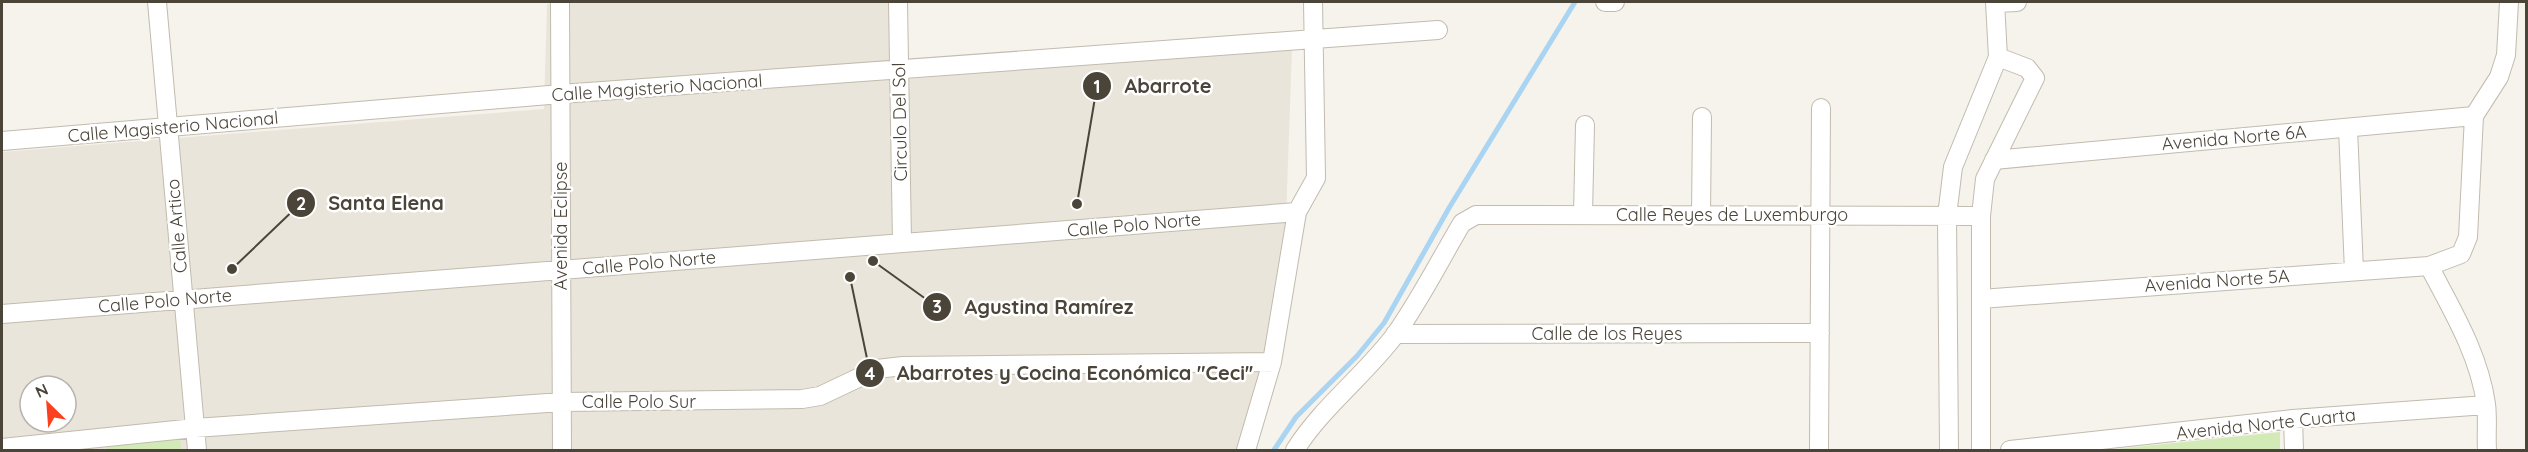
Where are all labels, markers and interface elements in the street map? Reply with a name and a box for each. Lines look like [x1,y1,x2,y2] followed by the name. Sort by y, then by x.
[887,62,912,182] street label: Circulo Del Sol
[1082,67,1223,105] callout: Abarrote
[551,69,763,106] street label: Calle Magisterio Nacional
[1124,73,1212,98] text: Abarrote
[1093,75,1101,98] text: 1
[67,106,279,147] street label: Calle Magisterio Nacional
[2161,120,2308,155] street label: Avenida Norte 6A
[549,162,572,290] street label: Avenida Eclipse
[161,178,192,274] street label: Calle Artico
[286,184,456,222] callout: Santa Elena
[328,190,444,215] text: Santa Elena
[296,192,306,215] text: 2
[1616,203,1848,226] street label: Calle Reyes de Luxemburgo
[1066,207,1202,242] street label: Calle Polo Norte
[581,245,717,280] street label: Calle Polo Norte
[2144,264,2291,297] street label: Avenida Norte 5A
[97,283,233,318] street label: Calle Polo Norte
[922,288,1145,326] callout: Agustina Ramírez
[965,294,1134,319] text: Agustina Ramírez
[932,295,942,318] text: 3
[1532,322,1682,345] street label: Calle de los Reyes
[855,354,1266,392] callout: Abarrotes y Cocina Económica ''Ceci''
[897,360,1253,385] text: Abarrotes y Cocina Económica ''Ceci''
[865,362,876,385] text: 4
[18,374,78,434] north arrow
[32,379,51,402] text: N
[582,390,696,413] street label: Calle Polo Sur
[2175,403,2357,444] street label: Avenida Norte Cuarta

